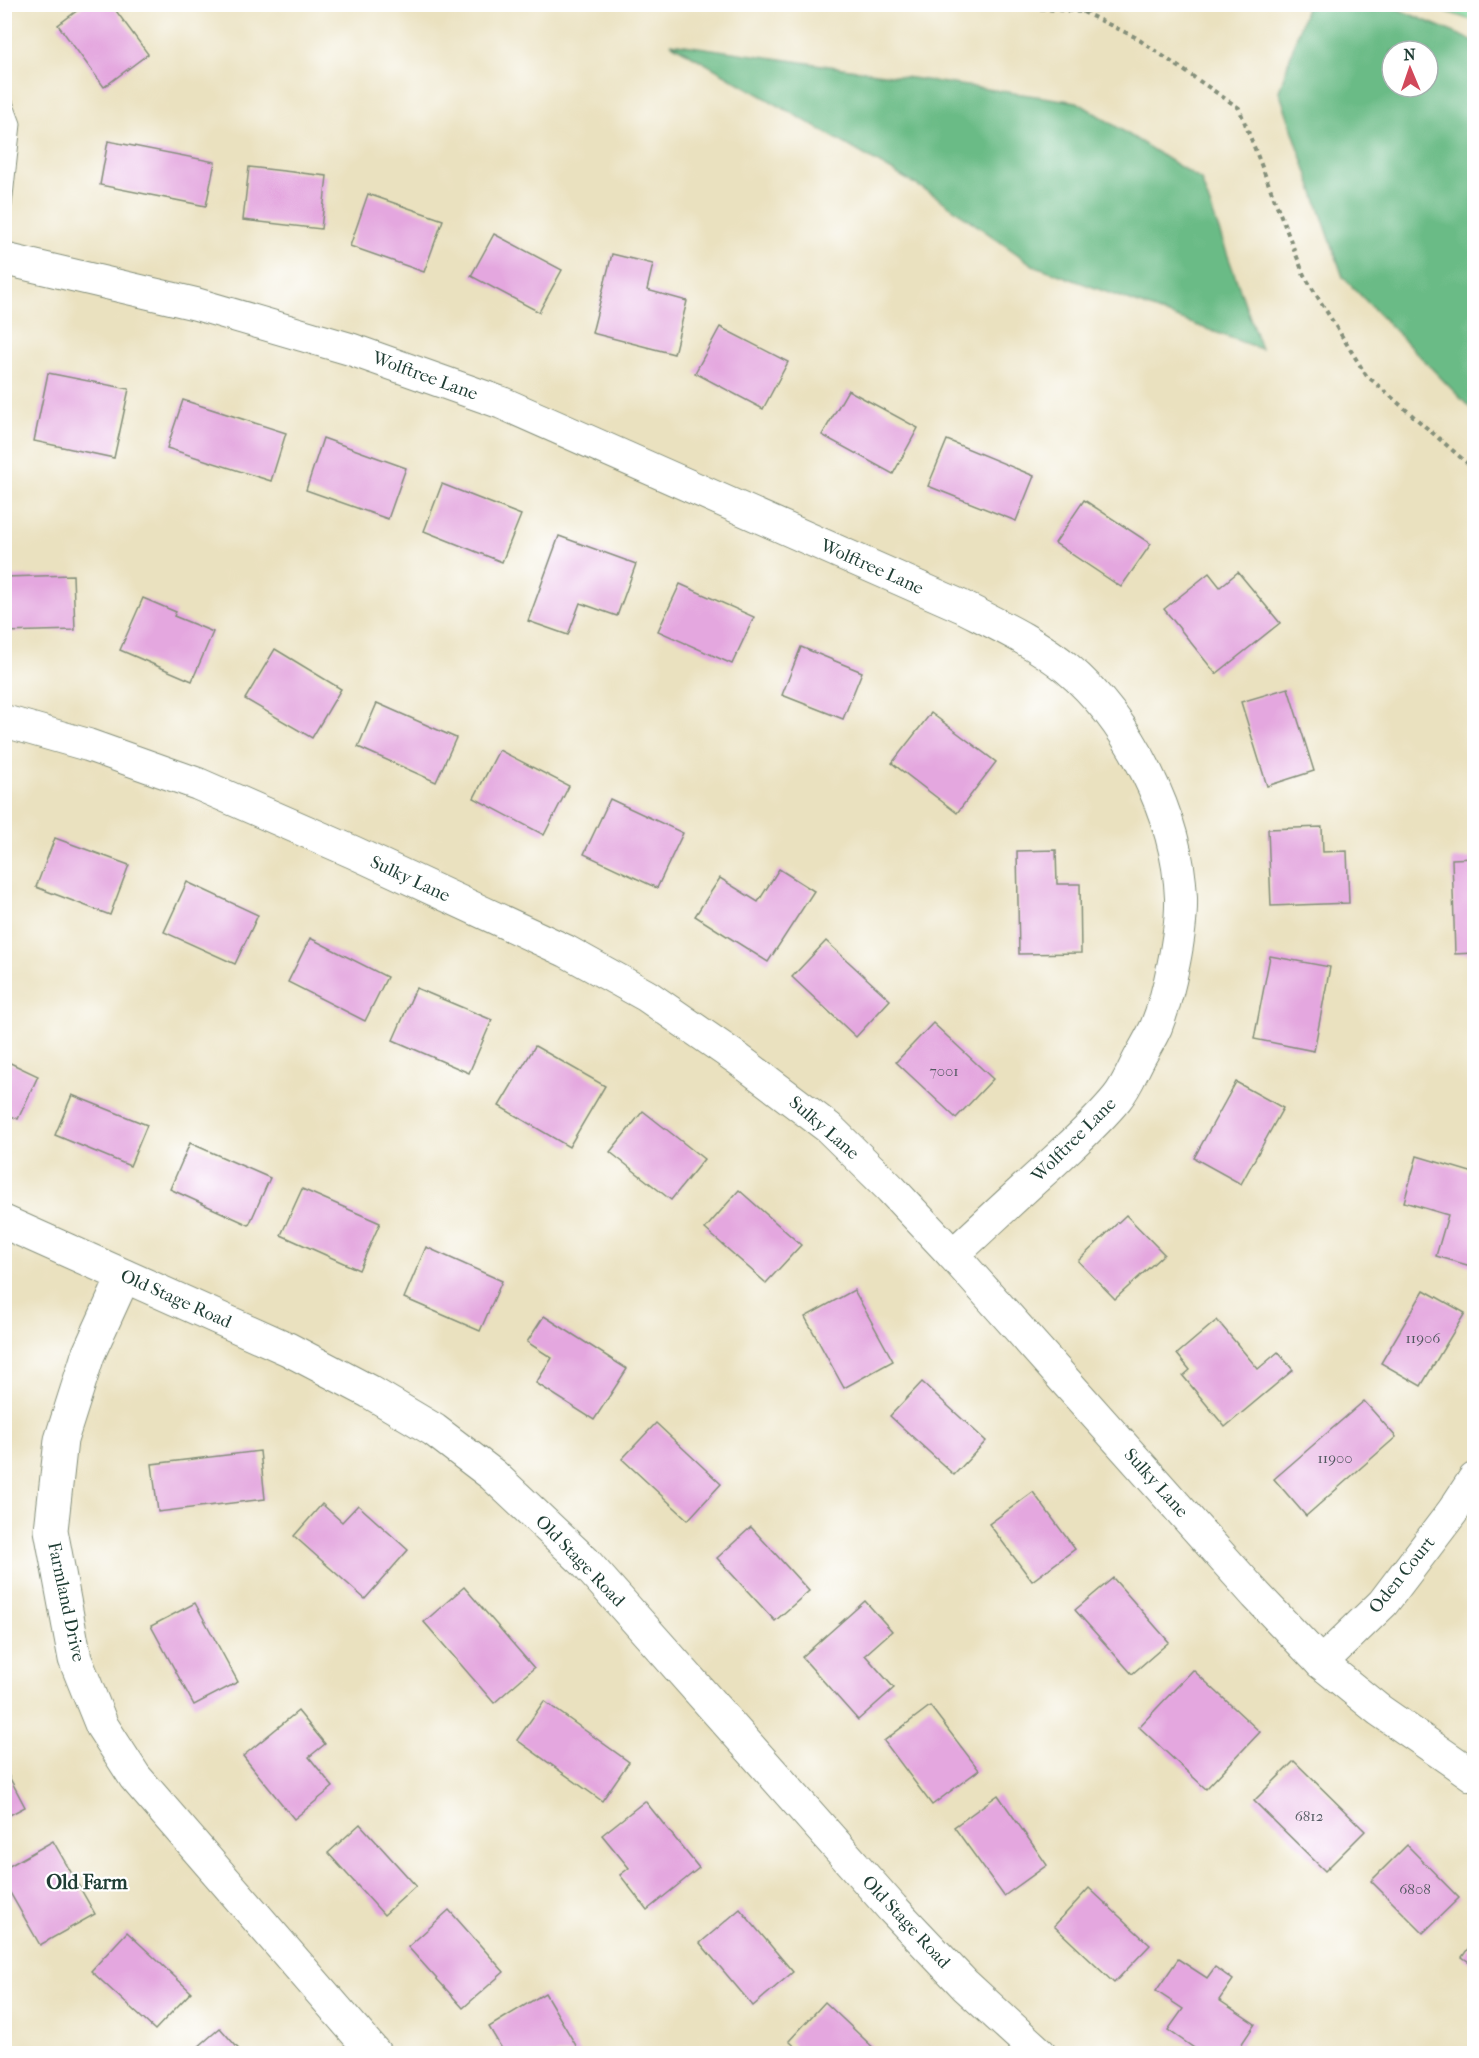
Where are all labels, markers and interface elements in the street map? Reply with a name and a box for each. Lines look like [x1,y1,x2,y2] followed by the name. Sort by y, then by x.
[1380,39,1440,99] north arrow
[1403,45,1417,64] text: N
[369,347,481,405] street label: Wolftree Lane
[816,535,927,599] street label: Wolftree Lane
[367,851,453,907] street label: Sulky Lane
[929,1062,959,1080] house number: 7001
[785,1092,863,1164] street label: Sulky Lane
[1027,1093,1121,1187] street label: Wolftree Lane
[117,1265,235,1333] street label: Old Stage Road
[1406,1329,1441,1347] house number: 11906
[1120,1444,1193,1522] street label: Sulky Lane
[1317,1449,1353,1467] house number: 11900
[531,1511,629,1611] street label: Old Stage Road
[1365,1532,1440,1618] street label: Oden Court
[43,1540,89,1664] street label: Farmland Drive
[1295,1807,1324,1825] house number: 6812
[46,1871,128,1894] district label: Old Farm
[858,1871,954,1973] street label: Old Stage Road
[1399,1880,1431,1898] house number: 6808

